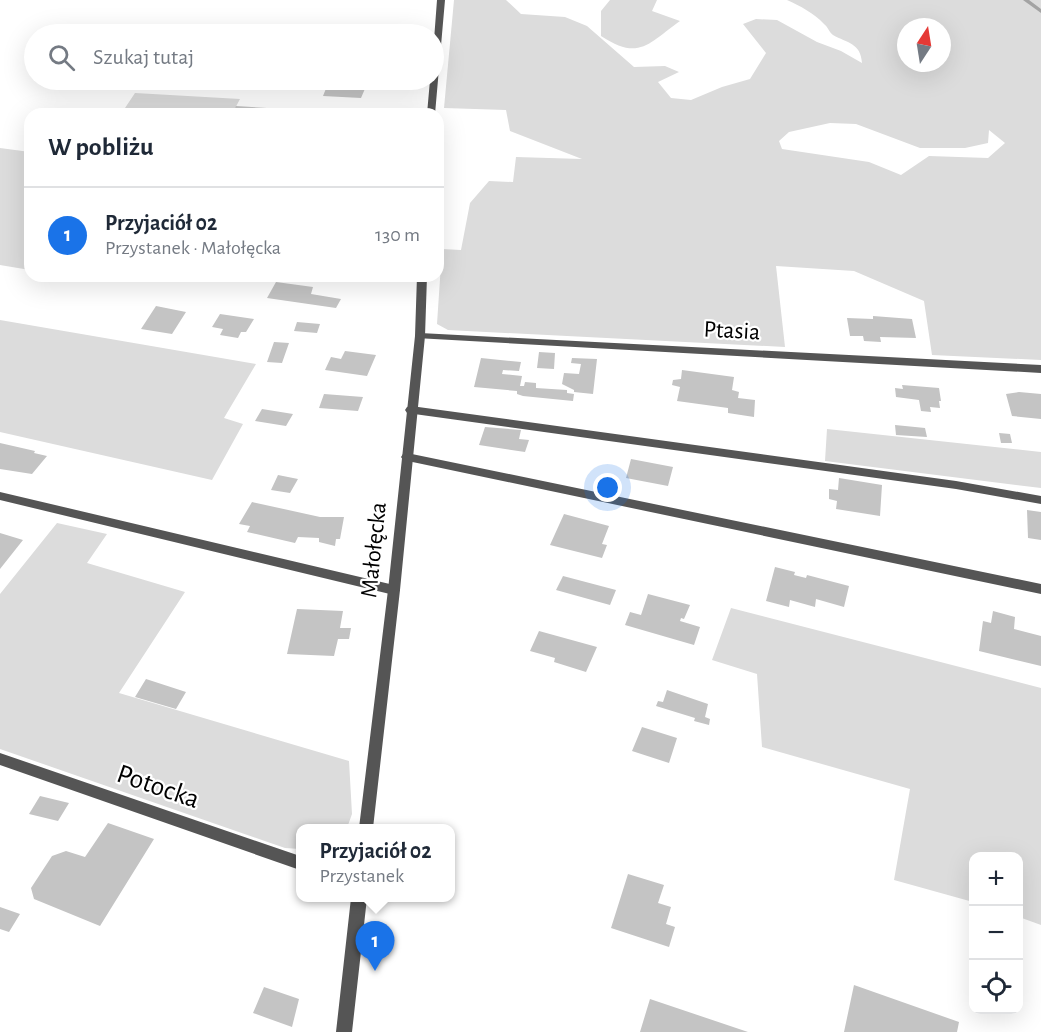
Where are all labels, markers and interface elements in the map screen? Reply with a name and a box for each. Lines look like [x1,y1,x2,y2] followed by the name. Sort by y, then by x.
[897,18,951,72] north arrow
[24,24,444,90] search box
[45,41,78,74] icon: search
[93,46,194,68] text: Szukaj tutaj
[48,134,154,160] text: W pobliżu
[105,212,217,234] text: Przyjaciół 02
[64,225,71,245] text: 1
[375,225,420,245] text: 130 m
[105,238,281,258] text: Przystanek · Małołęcka
[703,318,761,344] street label: Ptasia
[593,473,622,502] your location
[357,501,391,599] street label: Małołęcka
[113,760,203,814] street label: Potocka
[296,824,455,902] popup
[319,840,432,862] text: Przyjaciół 02
[969,852,1023,1014] map controls
[969,852,1023,906] button: +
[319,866,404,886] text: Przystanek
[969,906,1023,960] button: −
[356,922,394,971] pin: 1
[969,960,1023,1014] button: locate

